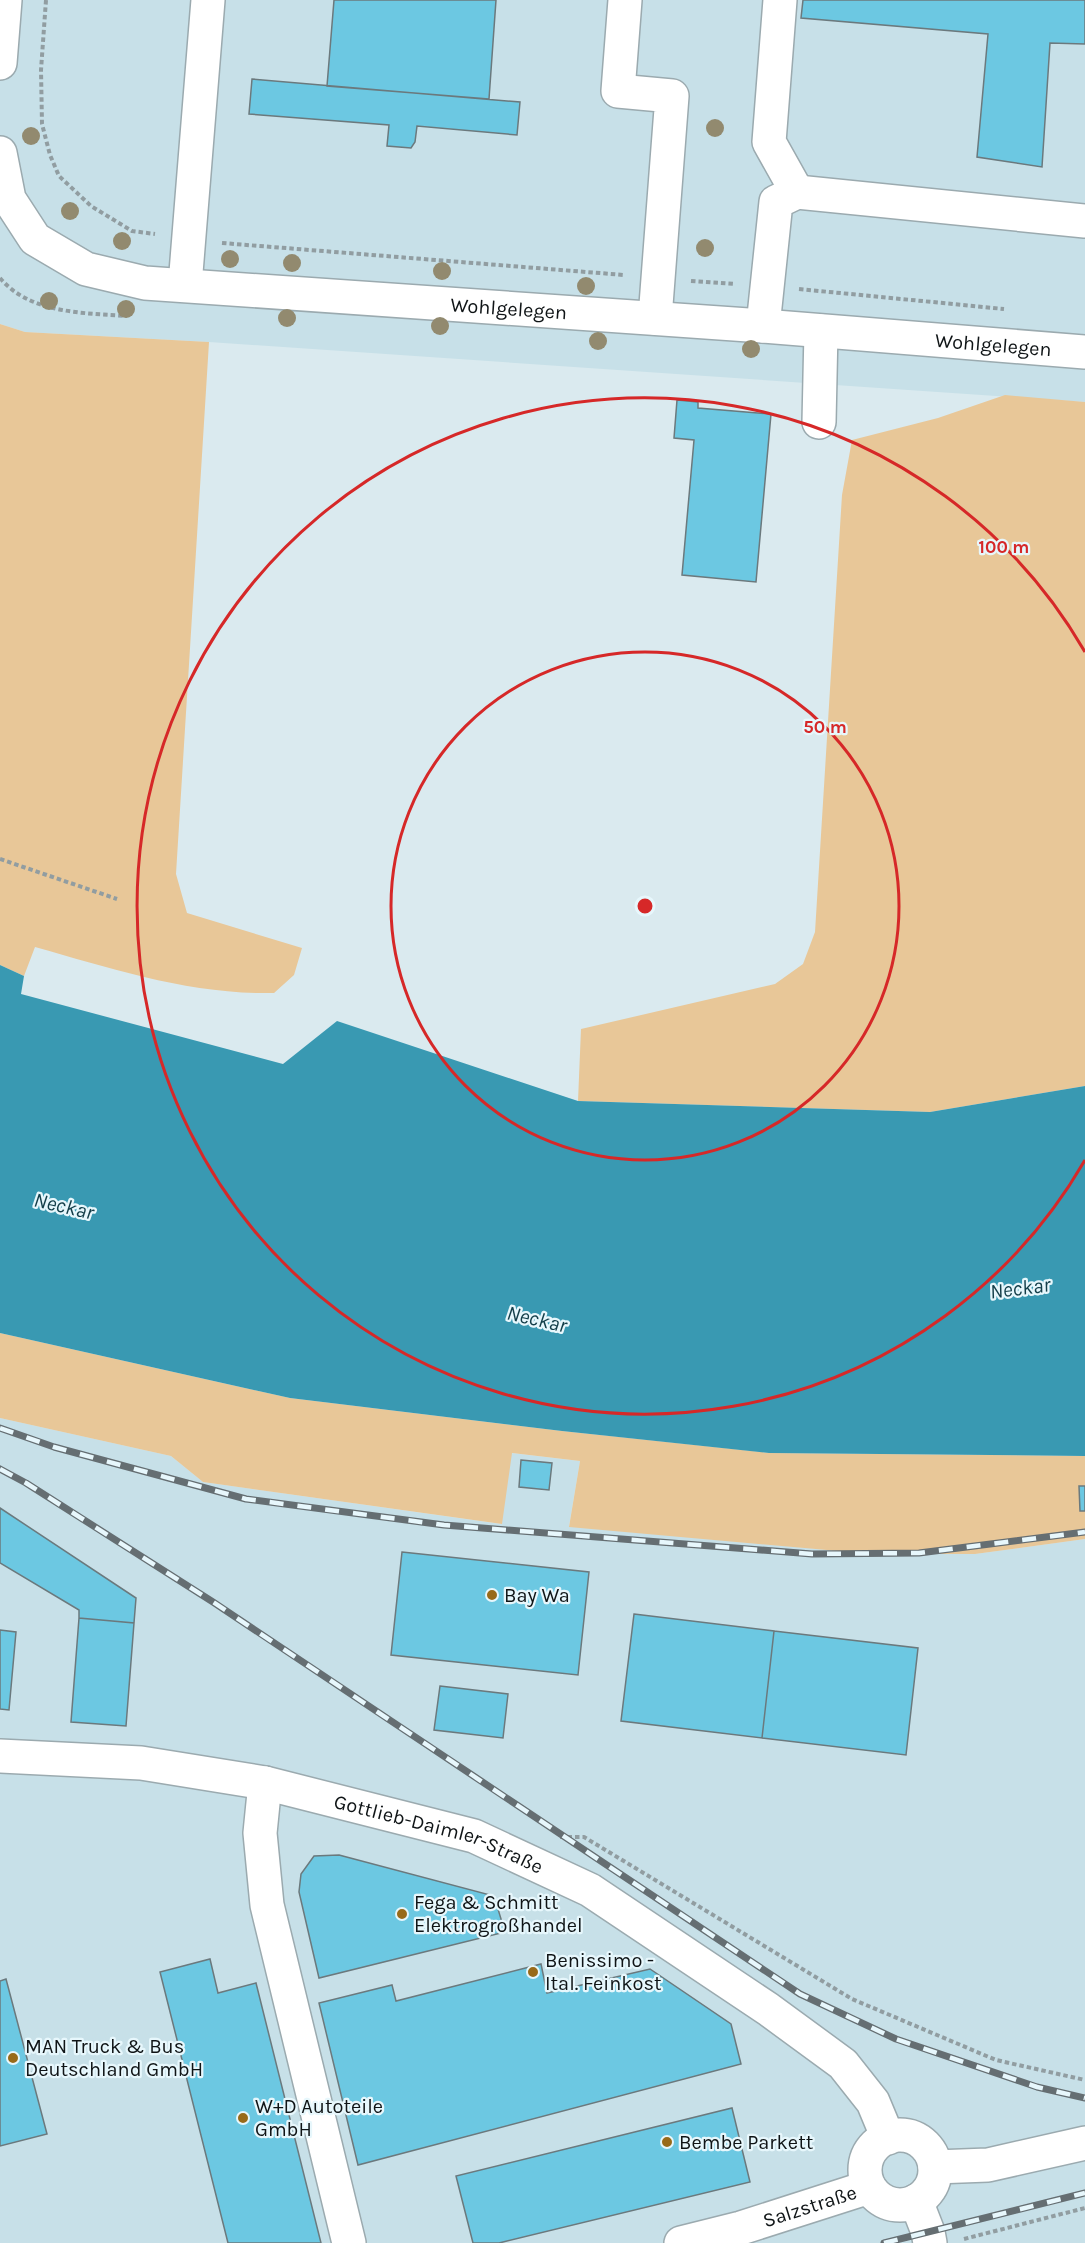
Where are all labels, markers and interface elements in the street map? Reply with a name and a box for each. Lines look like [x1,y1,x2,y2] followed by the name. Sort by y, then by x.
[450,293,568,324] street label: Wohlgelegen
[934,328,1053,361] street label: Wohlgelegen
[979,536,1029,558] text: 100 m
[803,716,847,738] text: 50 m
[635,896,655,916] centre of rings
[32,1187,97,1225] water label: Neckar
[988,1272,1052,1304] water label: Neckar
[505,1300,570,1338] water label: Neckar
[504,1584,570,1607] place label: Bay Wa
[485,1588,499,1602] marker: Bay Wa
[332,1789,547,1878] street label: Gottlieb-Daimler-Straße
[414,1891,583,1937] place label: Fega & Schmitt Elektrogroßhandel
[395,1907,409,1921] marker: Fega & Schmitt Elektrogroßhandel
[545,1949,662,1995] place label: Benissimo - Ital. Feinkost
[526,1965,540,1979] marker: Benissimo - Ital. Feinkost
[25,2035,203,2081] place label: MAN Truck & Bus Deutschland GmbH
[6,2051,20,2065] marker: MAN Truck & Bus Deutschland GmbH
[255,2095,383,2141] place label: W+D Autoteile GmbH
[236,2111,250,2125] marker: W+D Autoteile GmbH
[679,2131,814,2154] place label: Bembe Parkett
[660,2135,674,2149] marker: Bembe Parkett
[760,2180,859,2232] street label: Salzstraße

